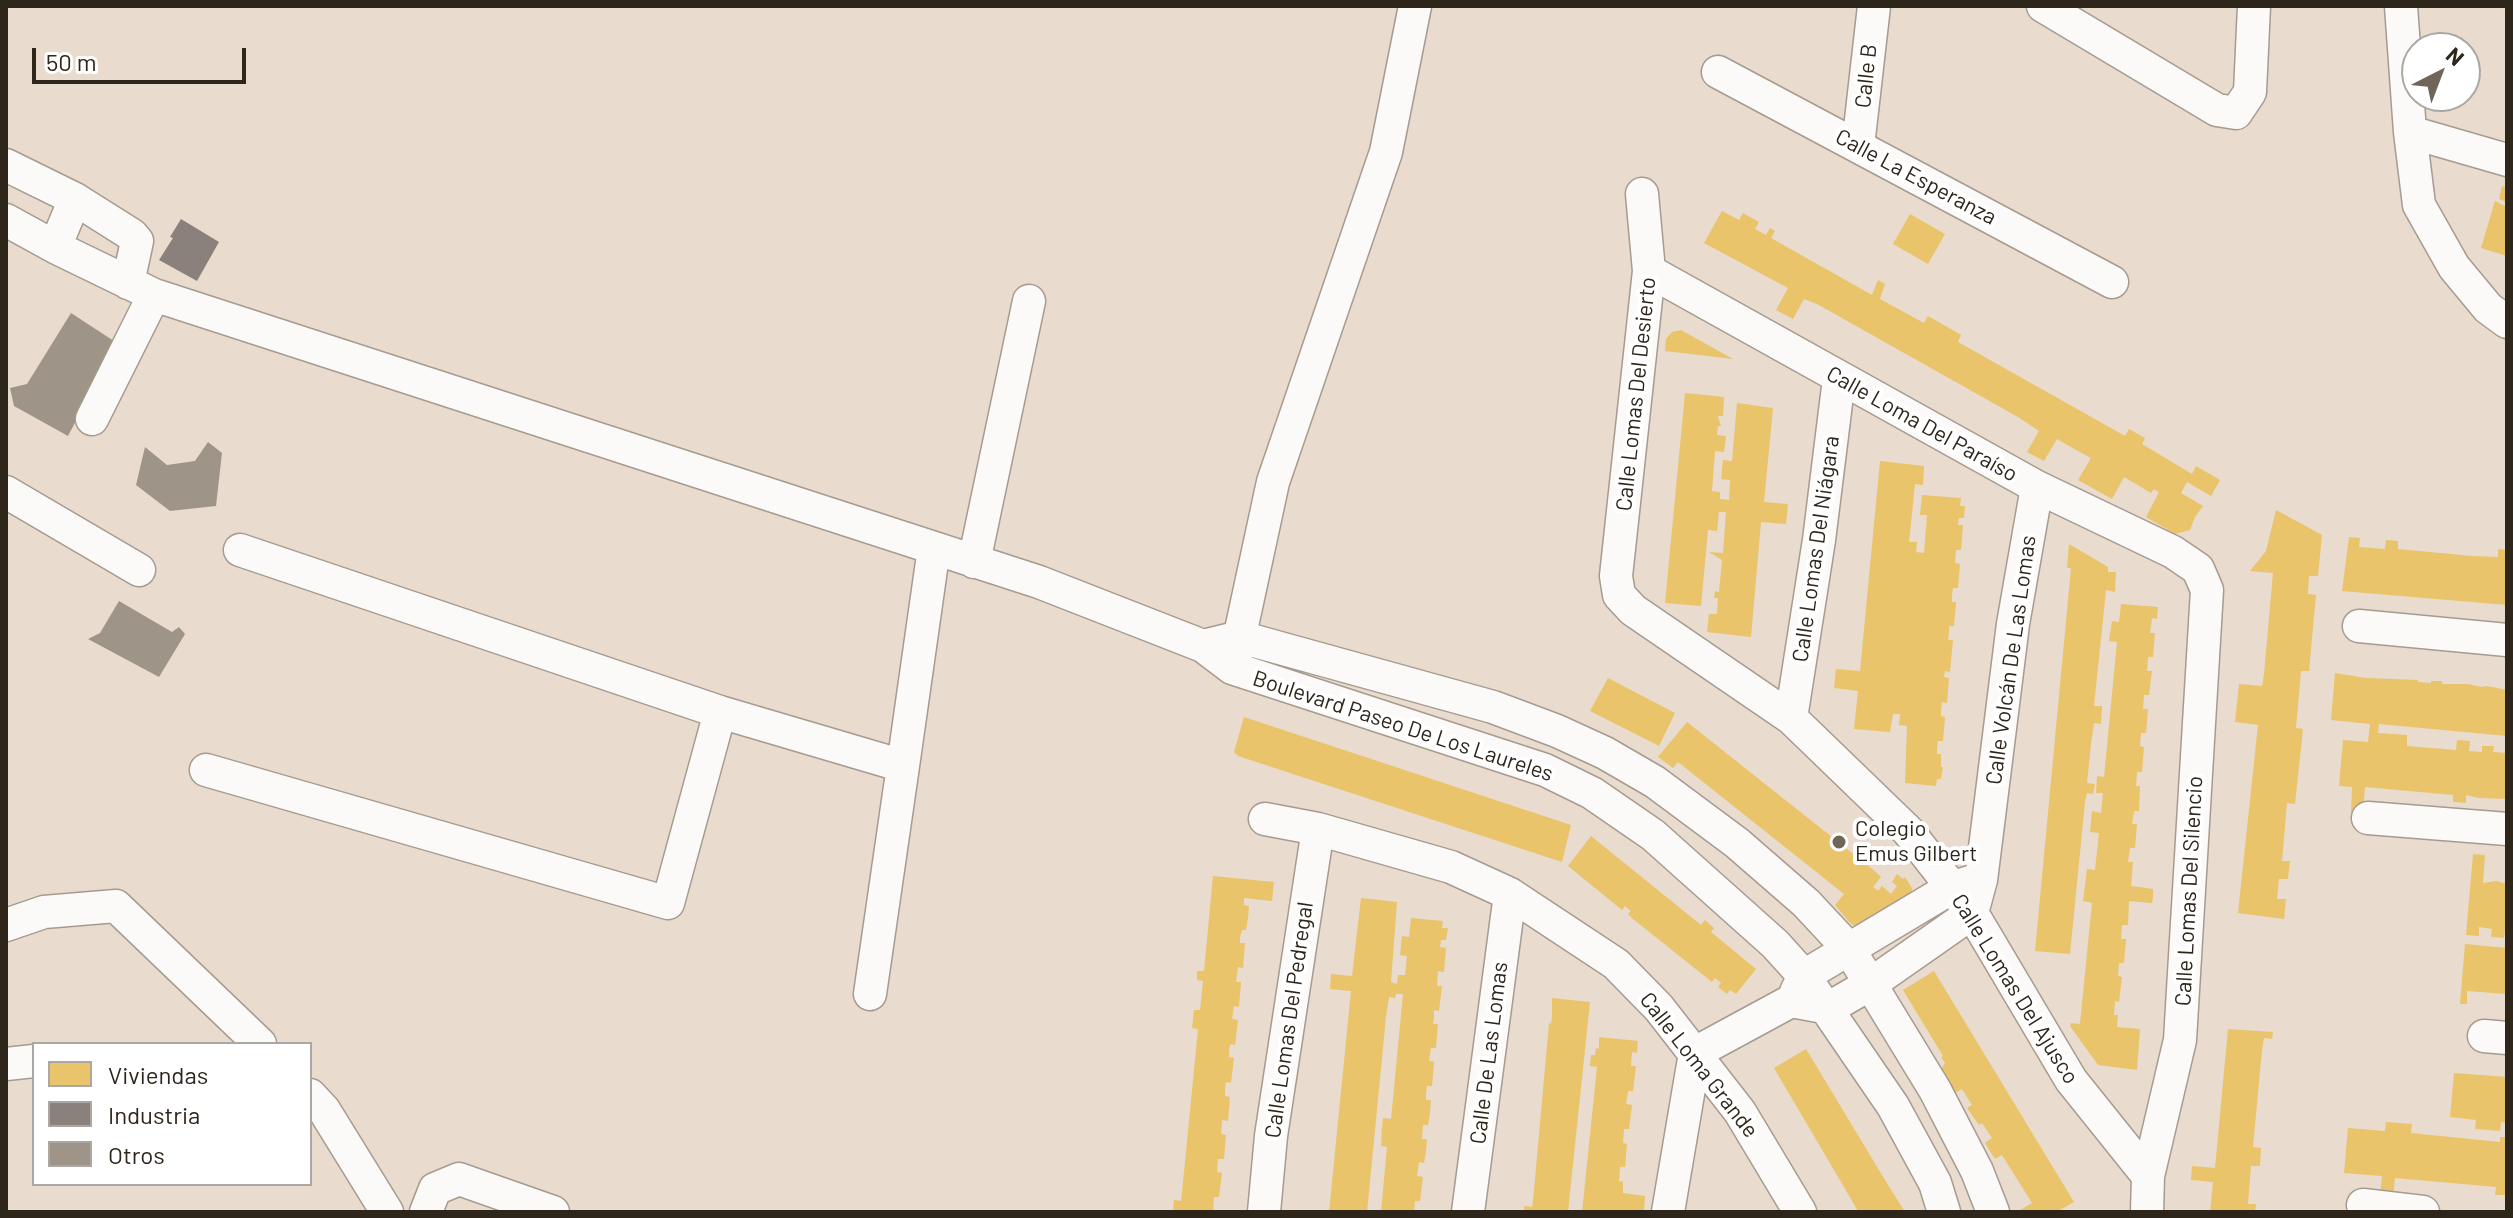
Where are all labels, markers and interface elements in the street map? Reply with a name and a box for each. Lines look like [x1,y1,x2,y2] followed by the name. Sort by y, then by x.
[36,32,250,82] scale bar
[2401,32,2481,112] north arrow
[2442,41,2470,70] text: N
[1850,43,1882,109] street label: Calle B
[46,47,97,76] text: 50 m
[1831,123,2001,231] street label: Calle La Esperanza
[1611,276,1661,512] street label: Calle Lomas Del Desierto
[1822,360,2022,488] street label: Calle Loma Del Paraíso
[1787,434,1845,664] street label: Calle Lomas Del Niágara
[1980,534,2042,786] street label: Calle Volcán De Las Lomas
[1249,665,1557,787] street label: Boulevard Paseo De Los Laureles
[2170,775,2208,1007] street label: Calle Lomas Del Silencio
[1855,816,1977,868] place label: Colegio Emus Gilbert
[1830,833,1848,851] marker: Colegio Emus Gilbert
[1946,889,2084,1089] street label: Calle Lomas Del Ajusco
[1259,900,1319,1140] street label: Calle Lomas Del Pedregal
[1465,960,1513,1146] street label: Calle De Las Lomas
[1634,987,1764,1143] street label: Calle Loma Grande
[32,1042,312,1186] legend
[108,1060,208,1089] text: Viviendas
[108,1100,200,1129] text: Industria
[108,1140,165,1169] text: Otros

